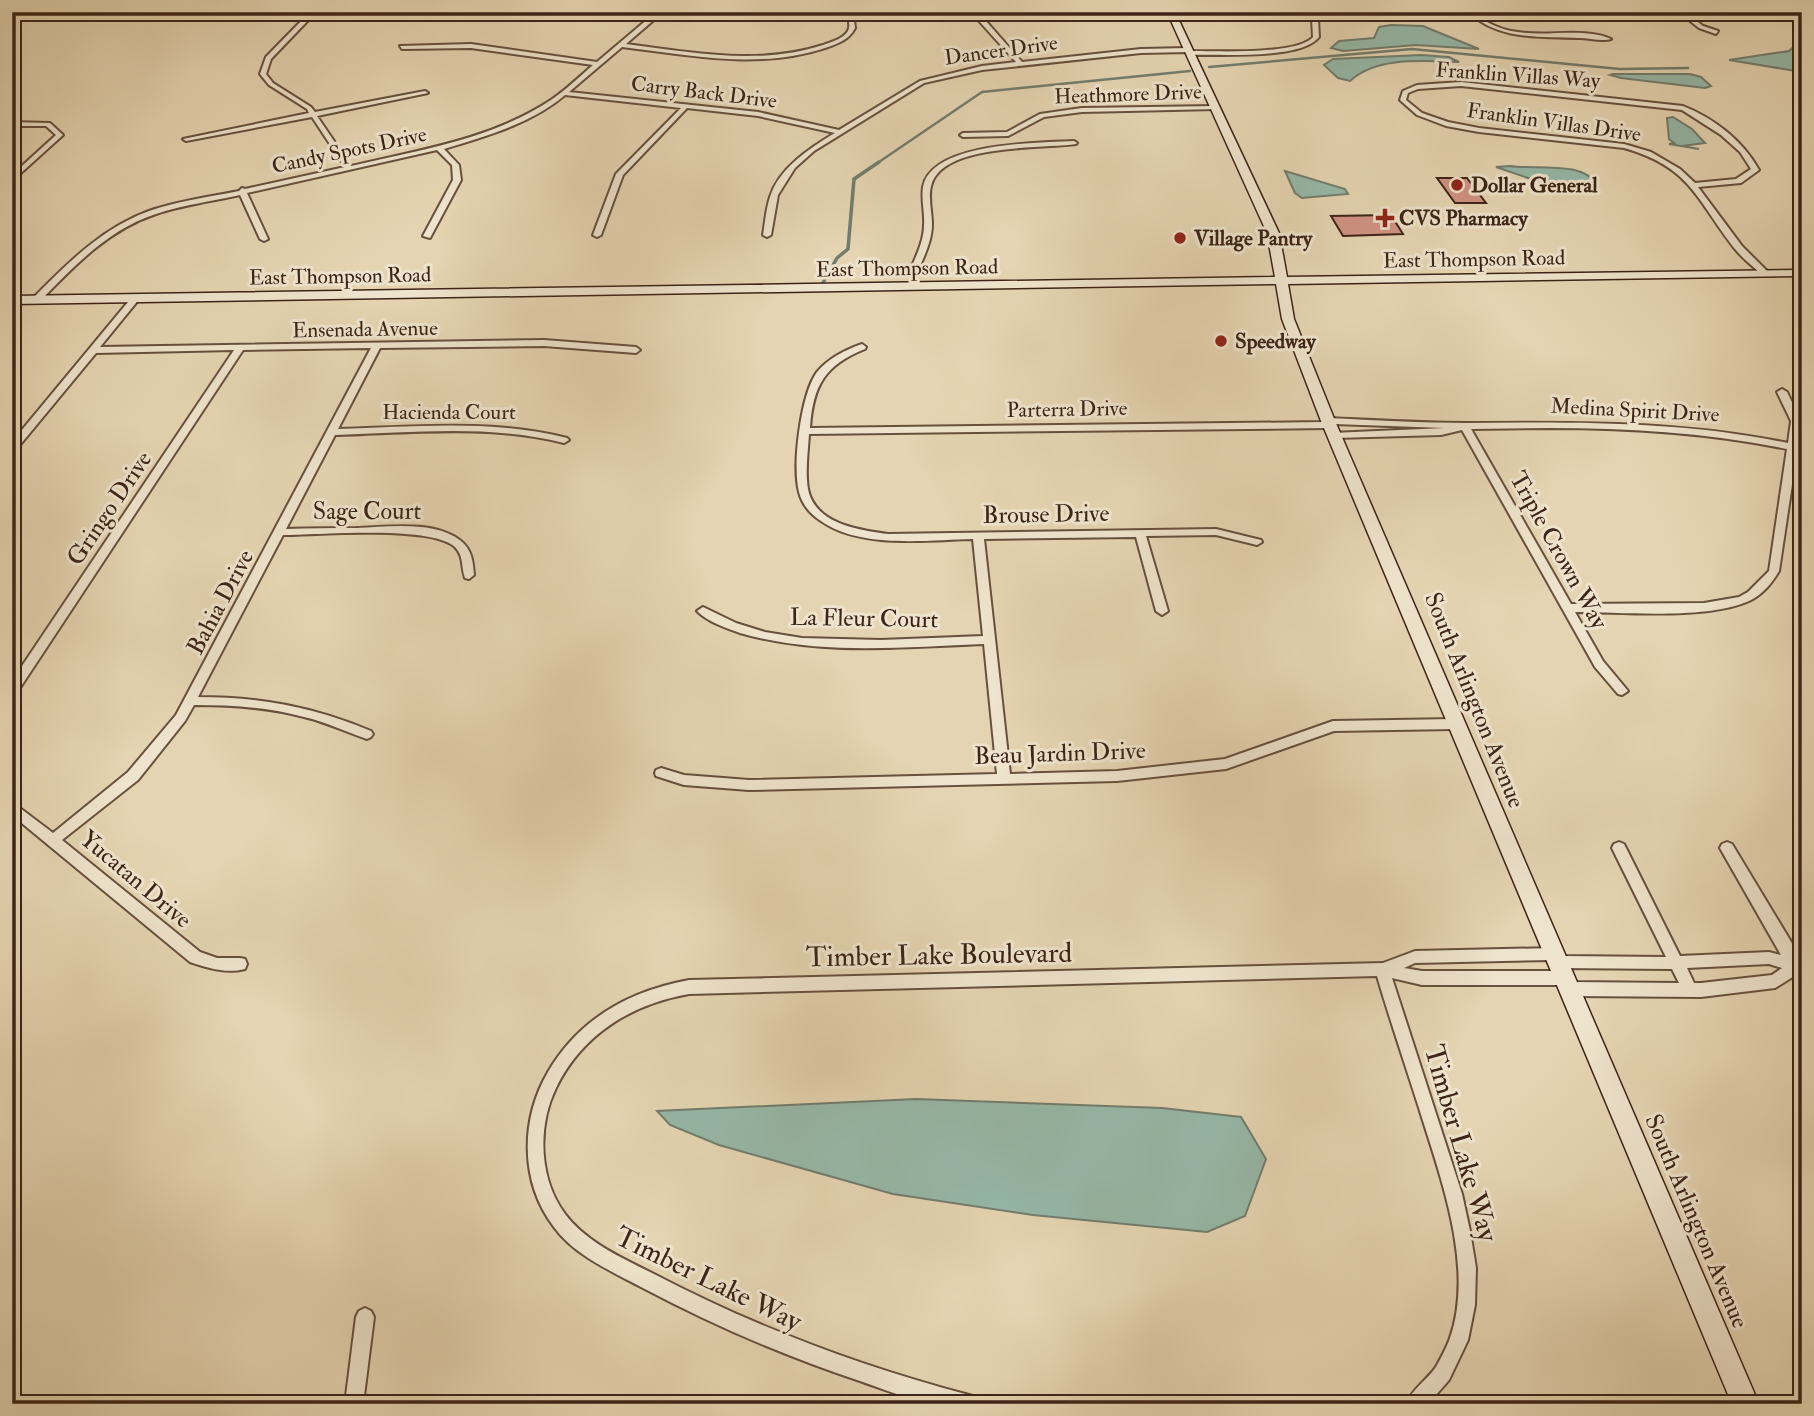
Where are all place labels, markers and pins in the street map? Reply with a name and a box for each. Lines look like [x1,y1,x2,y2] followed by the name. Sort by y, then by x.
[1471,172,1598,199] place label: Dollar General
[1449,177,1465,193] marker: Dollar General
[1399,205,1528,232] place label: CVS Pharmacy
[1377,210,1393,226] marker: CVS Pharmacy
[1193,225,1313,252] place label: Village Pantry
[1172,230,1188,246] marker: Village Pantry
[1235,328,1316,355] place label: Speedway
[1213,333,1229,349] marker: Speedway

